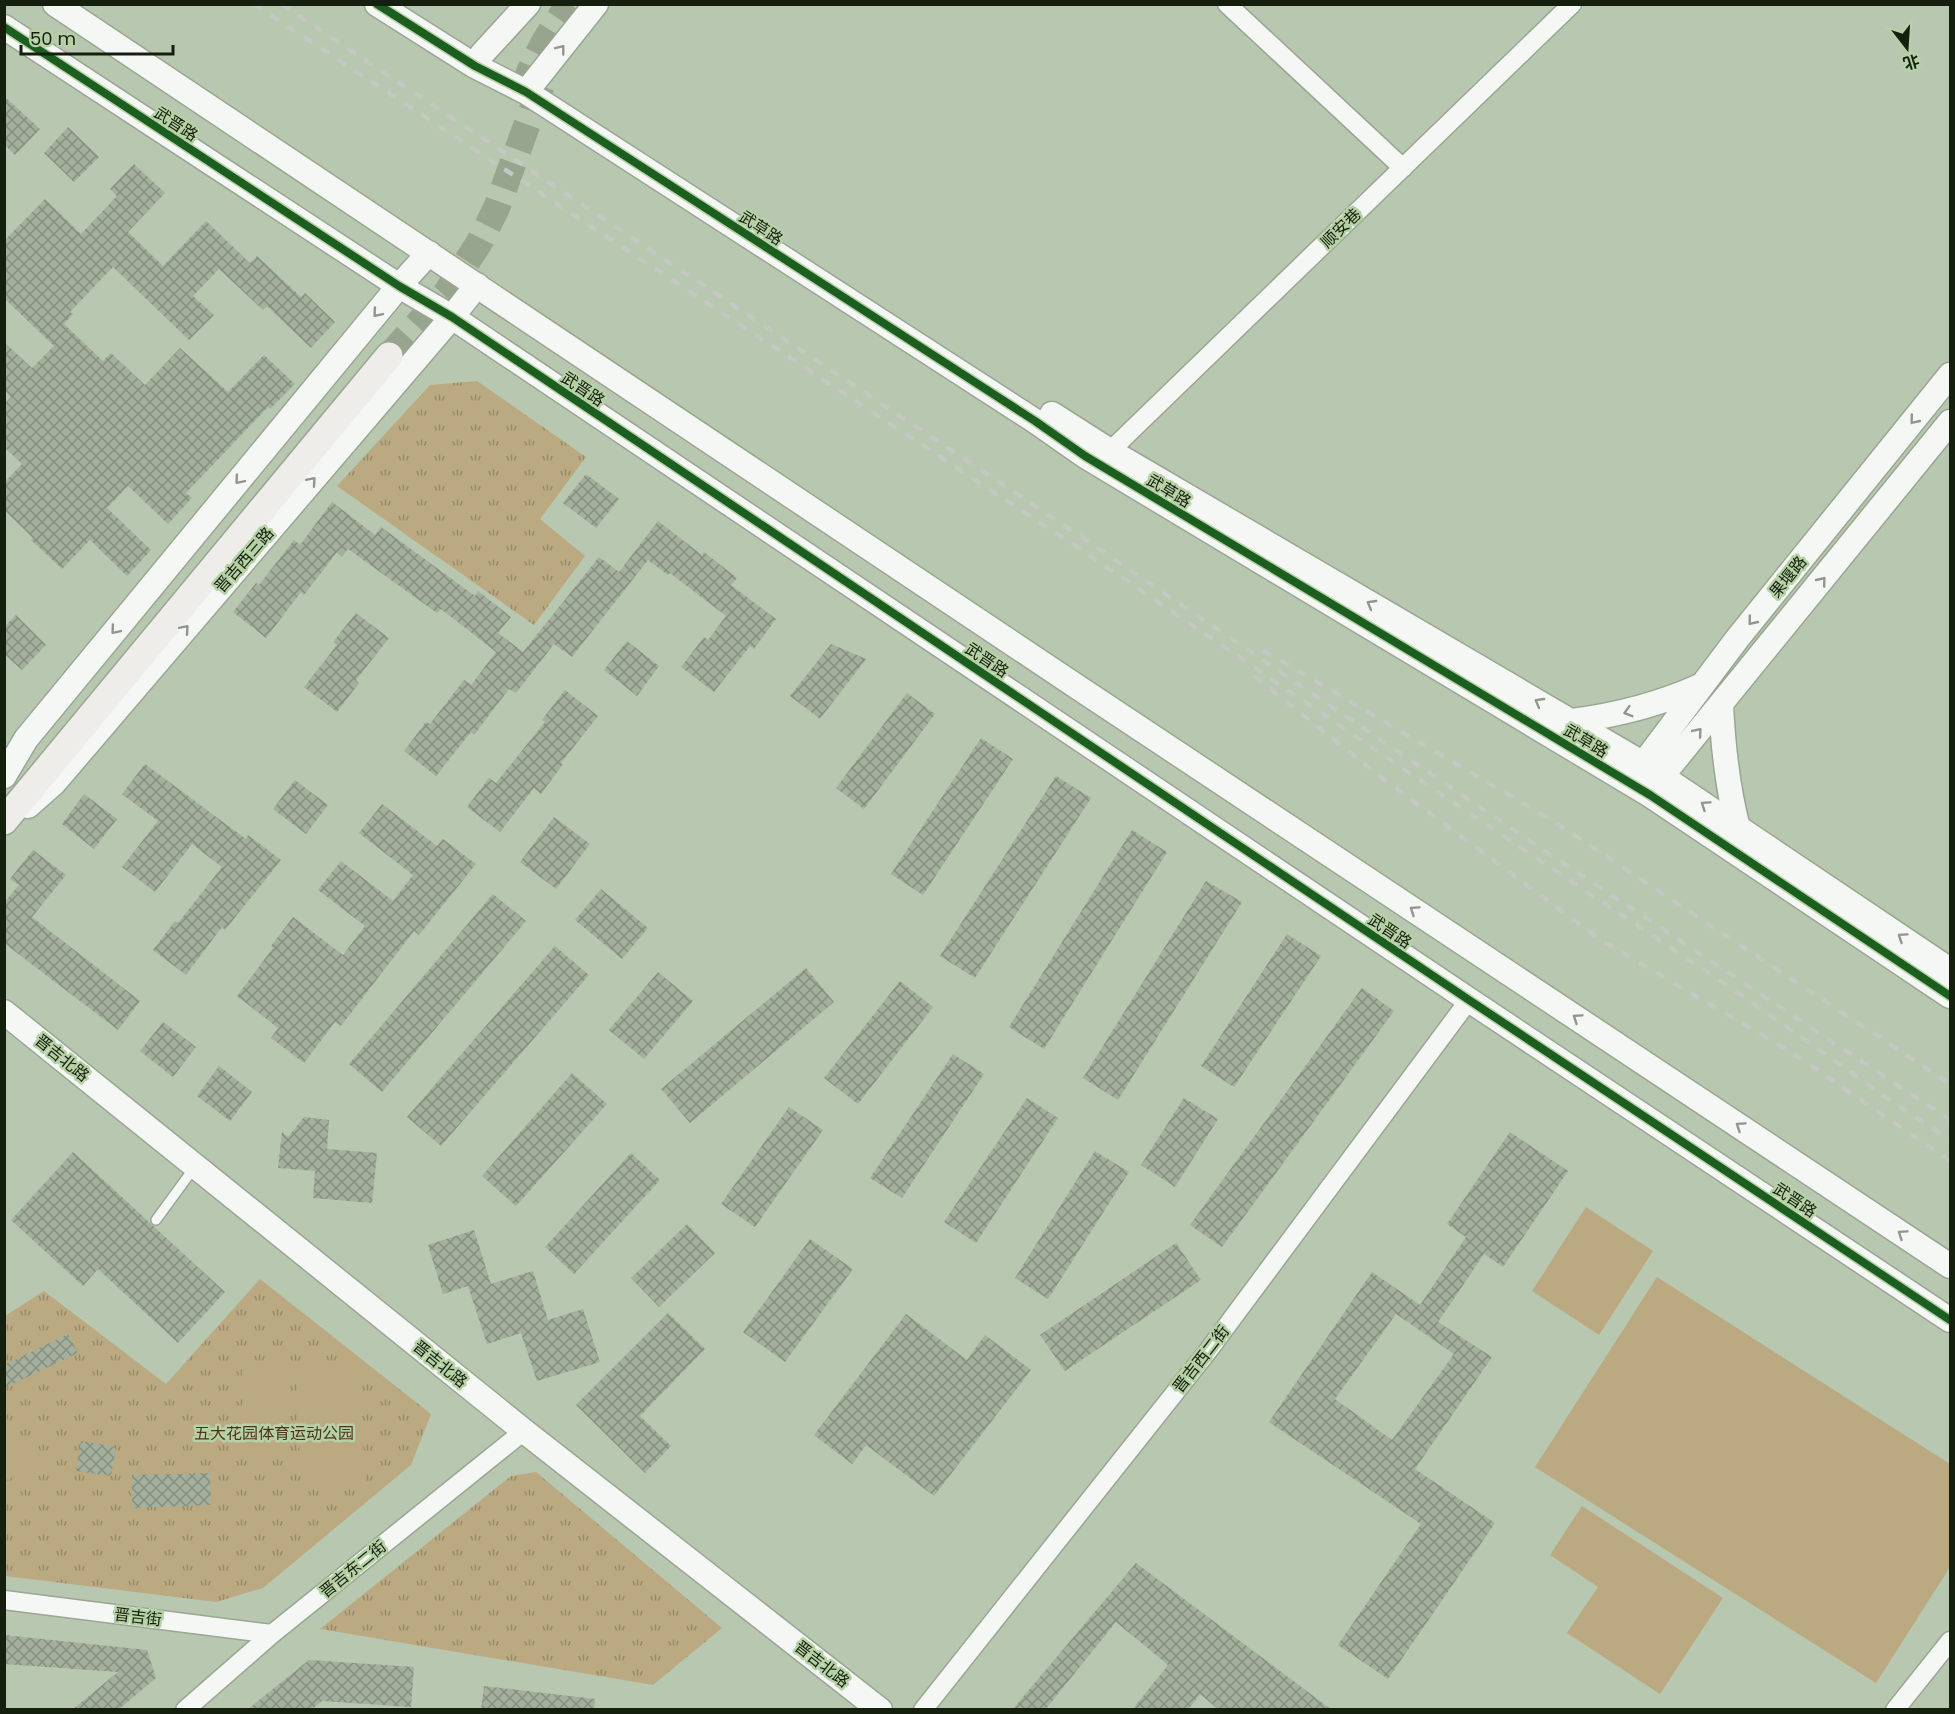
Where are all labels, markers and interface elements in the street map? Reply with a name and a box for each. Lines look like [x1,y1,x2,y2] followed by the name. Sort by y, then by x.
[21,18,172,56] scale bar
[1877,18,1937,78] north arrow
[30,26,76,51] text: 50 m
[554,44,565,55] one-way arrow
[1900,49,1922,75] text: 北
[150,101,202,147] street label: 武晋路
[1316,203,1366,253] street label: 顺安巷
[735,205,787,251] street label: 武草路
[373,306,384,317] one-way arrow
[557,366,609,412] street label: 武晋路
[1910,413,1921,424] one-way arrow
[1142,469,1196,513] street label: 武草路
[236,473,247,484] one-way arrow
[305,477,316,488] one-way arrow
[209,522,279,598] street label: 晋吉西三路
[1764,551,1812,603] street label: 果堰路
[1814,576,1825,587] one-way arrow
[1367,600,1377,611] one-way arrow
[1748,614,1759,625] one-way arrow
[111,623,122,634] one-way arrow
[178,625,189,636] one-way arrow
[961,637,1013,683] street label: 武晋路
[1535,698,1546,709] one-way arrow
[1623,704,1633,717] one-way arrow
[1559,719,1613,763] street label: 武草路
[1691,728,1702,739] one-way arrow
[1701,801,1712,812] one-way arrow
[1410,907,1421,918] one-way arrow
[1364,908,1416,954] street label: 武晋路
[1898,933,1909,944] one-way arrow
[1573,1014,1584,1025] one-way arrow
[30,1029,94,1087] street label: 晋吉北路
[1735,1122,1746,1133] one-way arrow
[1769,1177,1821,1223] street label: 武晋路
[1898,1230,1909,1241] one-way arrow
[1167,1320,1235,1398] street label: 晋吉西二街
[408,1335,472,1393] street label: 晋吉北路
[194,1422,354,1445] park label: 五大花园体育运动公园
[315,1535,391,1603] street label: 晋吉东二街
[113,1603,163,1631] street label: 晋吉街
[790,1635,854,1693] street label: 晋吉北路

